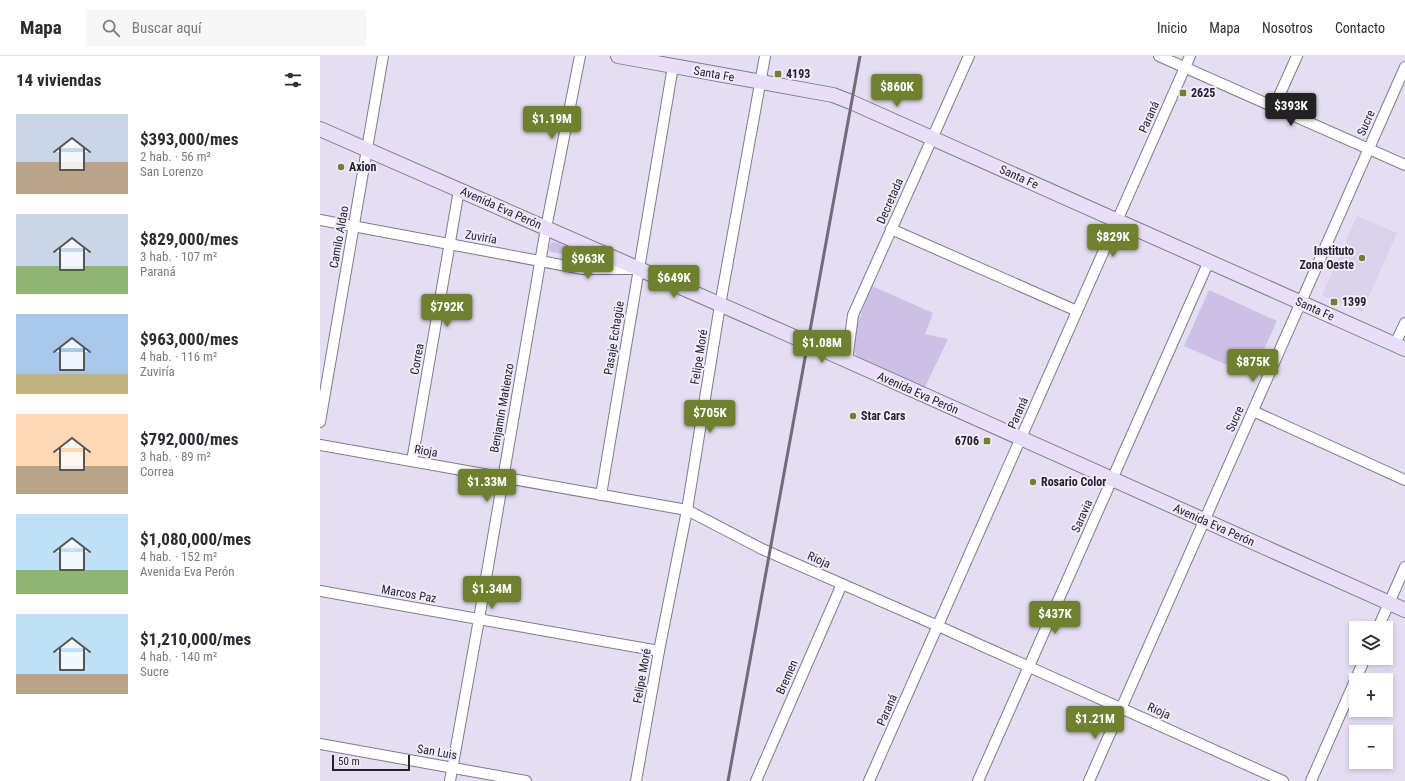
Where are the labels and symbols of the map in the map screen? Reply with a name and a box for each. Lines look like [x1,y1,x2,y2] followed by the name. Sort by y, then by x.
[693,64,736,85] street label: Santa Fe
[786,67,810,81] place label: 4193
[773,69,783,79] marker: 4193
[869,74,925,108] pin: $860K
[1191,86,1215,100] place label: 2625
[1178,88,1188,98] marker: 2625
[1263,93,1319,127] pin: $393K
[1136,99,1162,135] street label: Paraná
[519,106,585,140] pin: $1.19M
[1354,108,1378,138] street label: Sucre
[349,160,377,174] place label: Axion
[336,162,346,172] marker: Axion
[997,162,1041,192] street label: Santa Fe
[874,176,906,226] street label: Decretada
[458,184,544,232] street label: Avenida Eva Perón
[327,205,351,269] street label: Camilo Aldao
[1085,224,1141,258] pin: $829K
[464,227,498,247] street label: Zuviría
[1300,244,1354,272] place label: Instituto Zona Oeste
[560,246,616,280] pin: $963K
[1357,253,1367,263] marker: Instituto Zona Oeste
[646,265,702,299] pin: $649K
[419,294,475,328] pin: $792K
[1293,294,1337,324] street label: Santa Fe
[1342,295,1366,309] place label: 1399
[1329,297,1339,307] marker: 1399
[601,300,627,376] street label: Pasaje Echagüe
[688,328,710,385] street label: Felipe Moré
[789,330,855,364] pin: $1.08M
[407,342,427,376] street label: Correa
[1225,349,1281,383] pin: $875K
[487,362,517,454] street label: Benjamín Matienzo
[875,369,961,417] street label: Avenida Eva Perón
[1005,395,1031,431] street label: Paraná
[682,400,738,434] pin: $705K
[1223,404,1247,434] street label: Sucre
[861,409,906,423] place label: Star Cars
[848,411,858,421] marker: Star Cars
[955,434,979,448] place label: 6706
[982,436,992,446] marker: 6706
[413,442,439,460] street label: Rioja
[454,469,520,503] pin: $1.33M
[1041,475,1106,489] place label: Rosario Color
[1028,477,1038,487] marker: Rosario Color
[1069,497,1096,535] street label: Saravia
[1171,501,1257,549] street label: Avenida Eva Perón
[805,549,833,571] street label: Rioja
[459,576,525,610] pin: $1.34M
[380,582,438,606] street label: Marcos Paz
[1027,601,1083,635] pin: $437K
[630,647,654,704] street label: Felipe Moré
[773,657,801,696] street label: Bremen
[874,692,900,728] street label: Paraná
[1145,700,1173,722] street label: Rioja
[1062,706,1128,740] pin: $1.21M
[416,742,458,762] street label: San Luis
[332,753,410,772] scale bar

